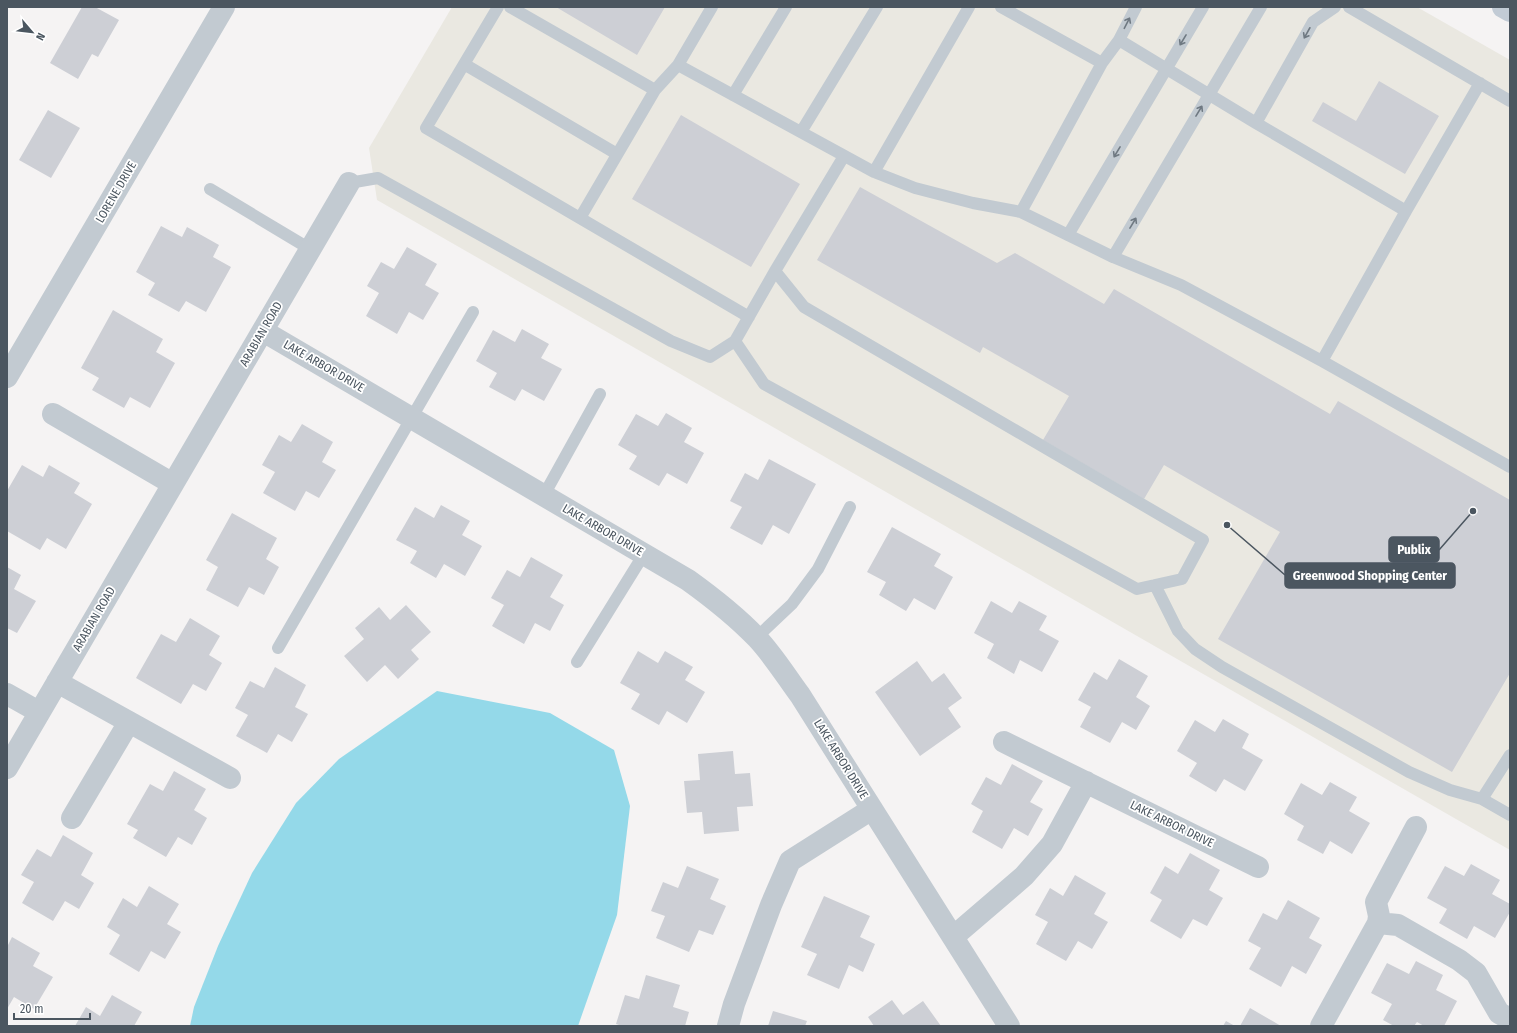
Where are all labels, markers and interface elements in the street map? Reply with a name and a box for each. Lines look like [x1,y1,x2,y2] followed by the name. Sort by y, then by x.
[12,12,52,52] north arrow
[1124,18,1131,30] one-way arrow
[1303,27,1310,39] one-way arrow
[33,30,48,42] text: N
[1179,34,1187,46] one-way arrow
[1195,106,1203,117] one-way arrow
[1112,146,1120,158] one-way arrow
[93,158,139,225] street label: LORENE DRIVE
[1129,217,1137,229] one-way arrow
[237,299,285,369] street label: ARABIAN ROAD
[281,337,367,395] street label: LAKE ARBOR DRIVE
[560,501,646,559] street label: LAKE ARBOR DRIVE
[1389,537,1439,562] callout: Publix
[1397,542,1432,557] text: Publix
[1285,563,1455,588] callout: Greenwood Shopping Center
[1293,568,1447,583] text: Greenwood Shopping Center
[70,584,118,654] street label: ARABIAN ROAD
[811,717,871,802] street label: LAKE ARBOR DRIVE
[1128,798,1216,850] street label: LAKE ARBOR DRIVE
[14,995,90,1021] scale bar
[20,1002,44,1016] text: 20 m

